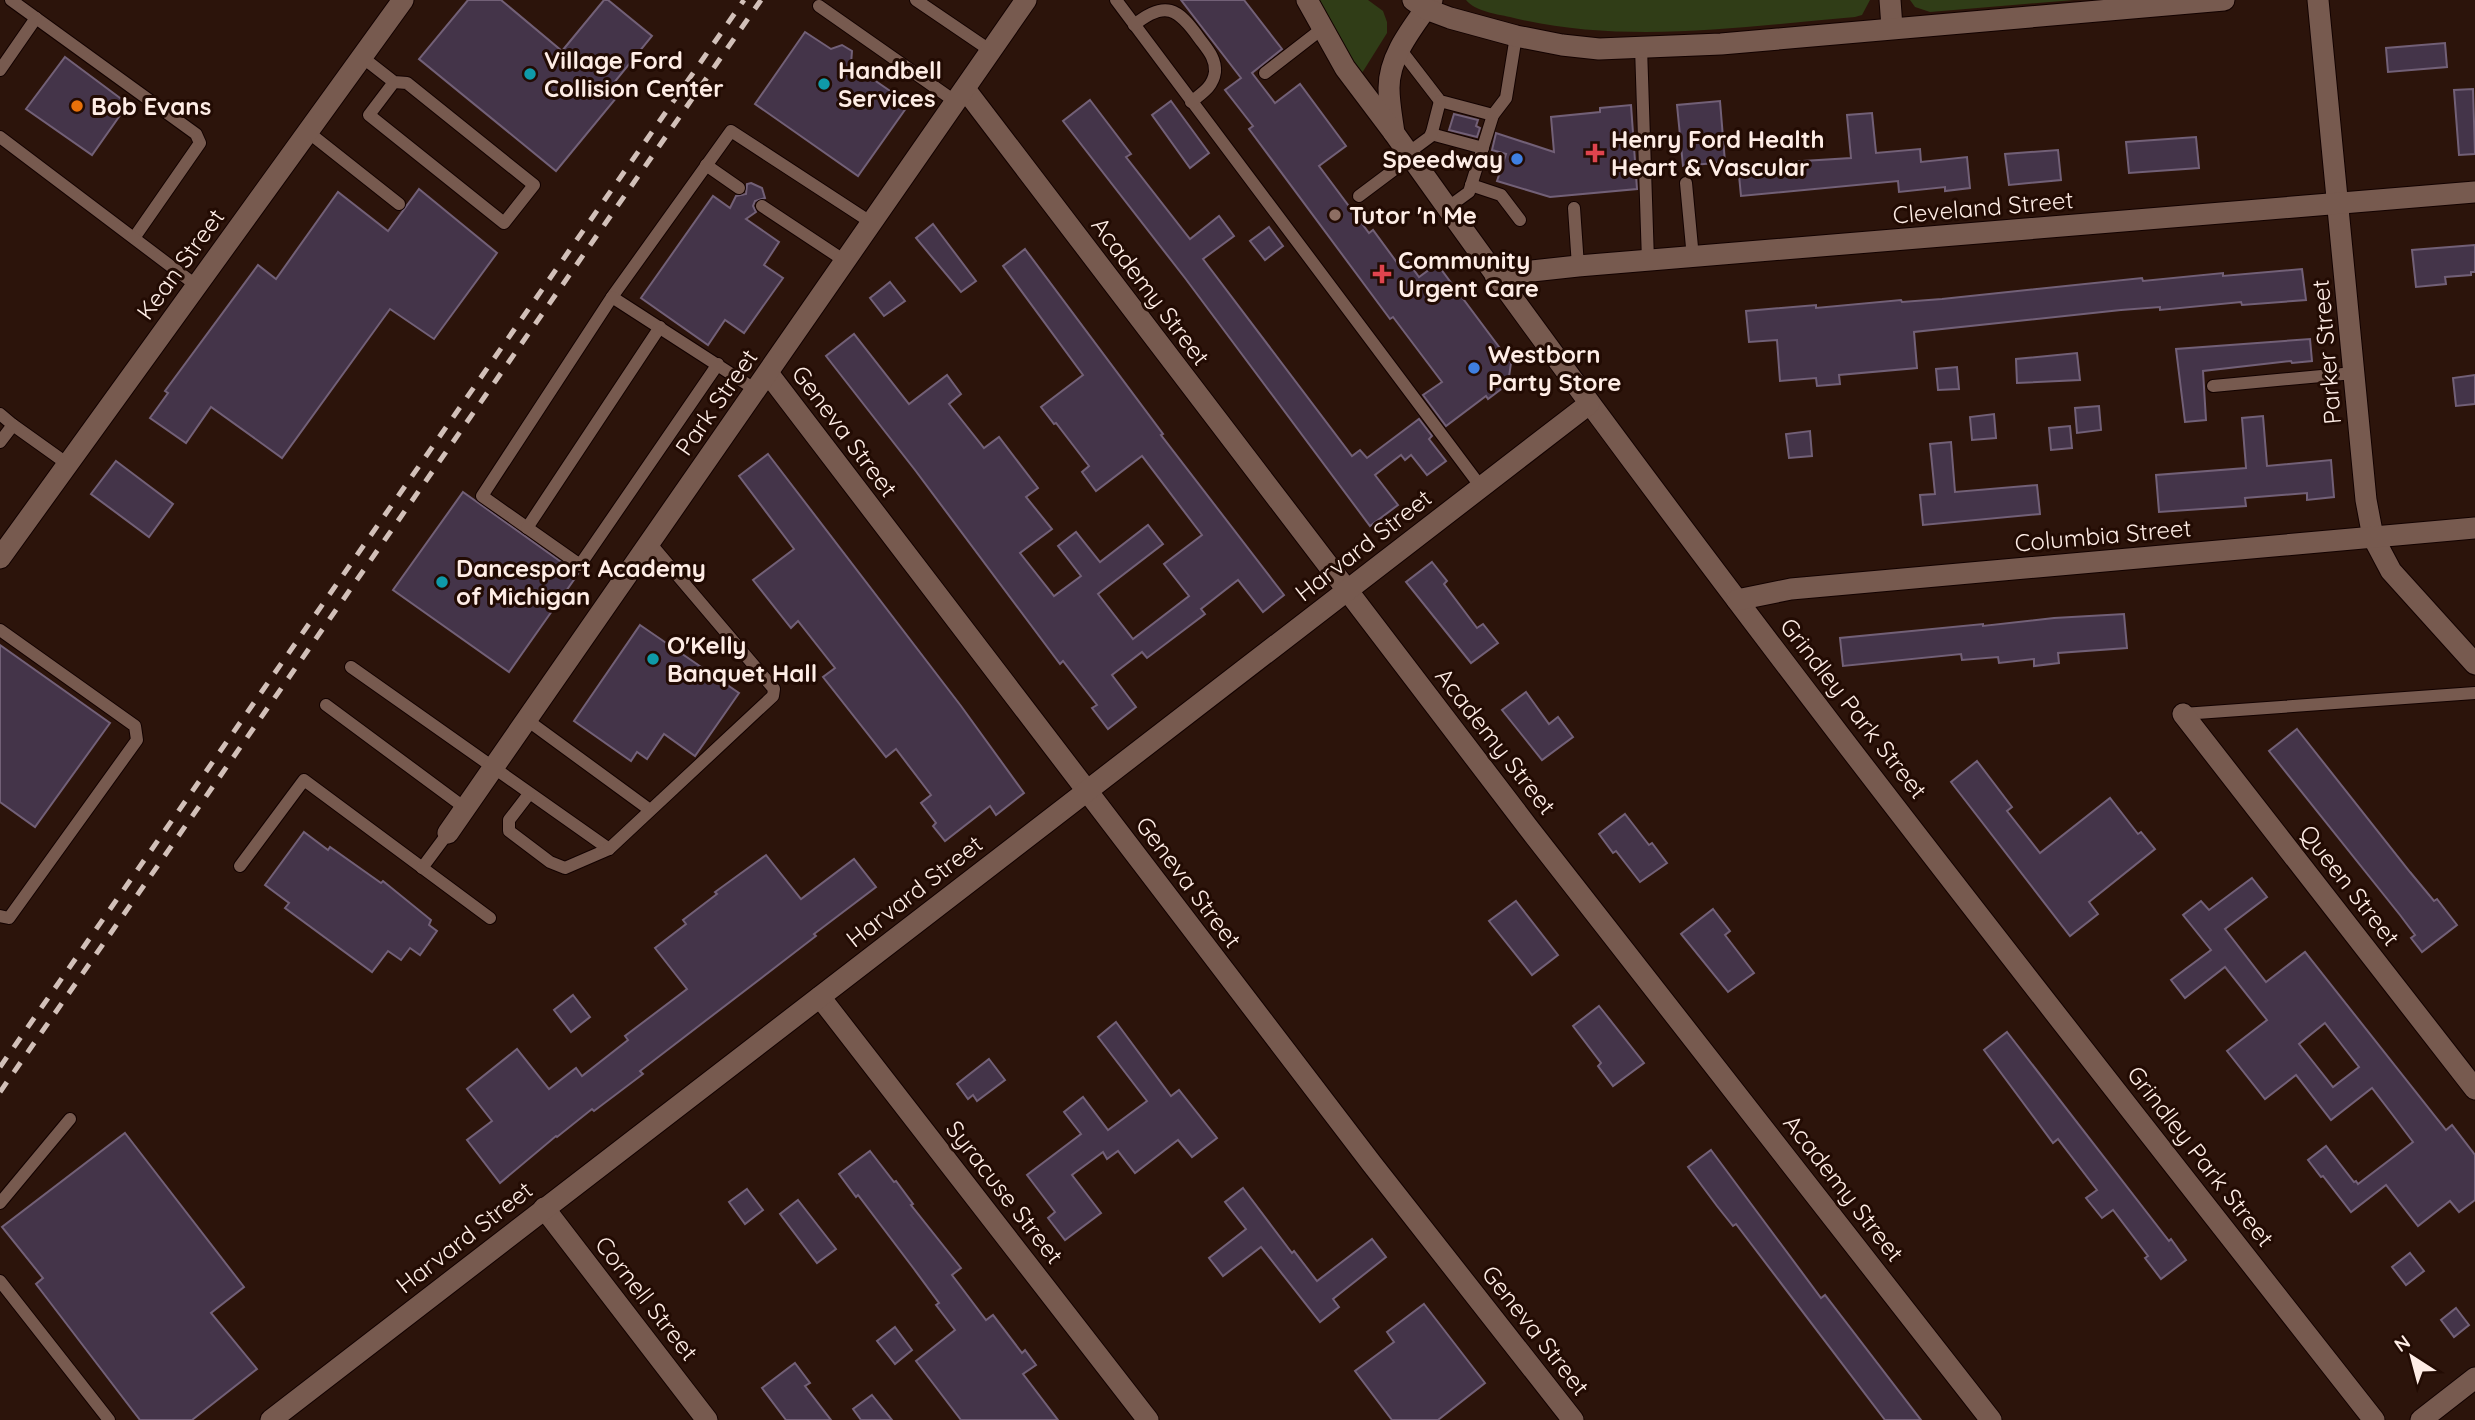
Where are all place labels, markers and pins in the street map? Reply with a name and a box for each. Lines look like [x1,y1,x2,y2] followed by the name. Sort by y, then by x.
[544,45,724,103] place label: Village Ford Collision Center
[838,55,942,113] place label: Handbell Services
[522,66,538,82] marker: Village Ford Collision Center
[816,76,832,92] marker: Handbell Services
[91,91,211,121] place label: Bob Evans
[69,98,85,114] marker: Bob Evans
[1611,124,1825,182] place label: Henry Ford Health Heart & Vascular
[1585,143,1605,163] marker: Henry Ford Health Heart & Vascular
[1383,144,1503,174] place label: Speedway
[1509,151,1525,167] marker: Speedway
[1349,200,1477,230] place label: Tutor 'n Me
[1327,207,1343,223] marker: Tutor 'n Me
[1398,245,1539,303] place label: Community Urgent Care
[1372,264,1392,284] marker: Community Urgent Care
[1488,339,1622,397] place label: Westborn Party Store
[1466,360,1482,376] marker: Westborn Party Store
[456,553,706,611] place label: Dancesport Academy of Michigan
[434,574,450,590] marker: Dancesport Academy of Michigan
[667,630,817,688] place label: O'Kelly Banquet Hall
[645,651,661,667] marker: O'Kelly Banquet Hall

